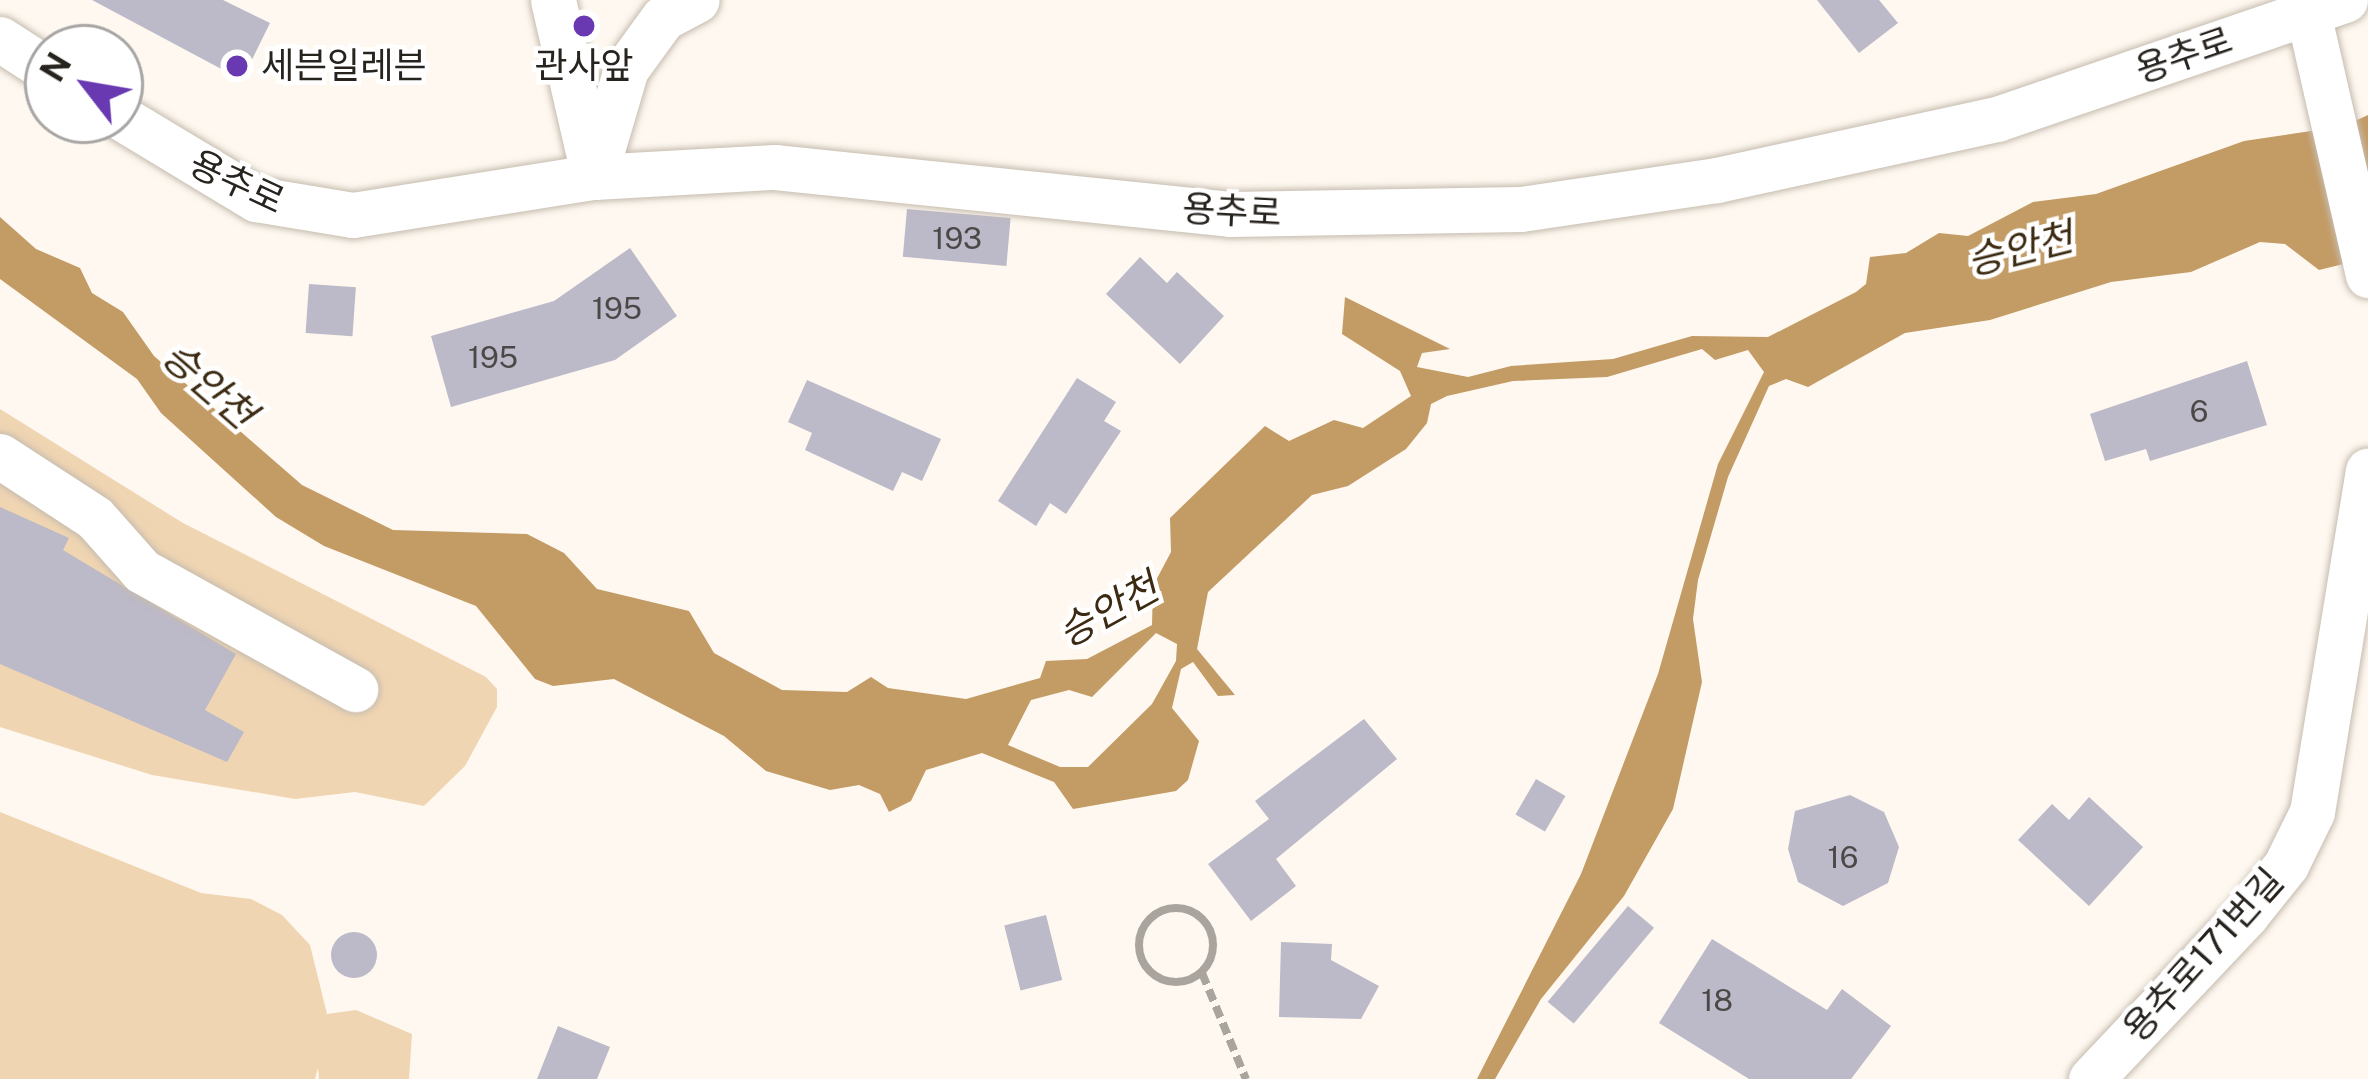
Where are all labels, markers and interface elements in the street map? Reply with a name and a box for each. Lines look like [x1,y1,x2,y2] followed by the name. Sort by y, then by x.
[571,13,597,39] marker: 관사앞
[2130,18,2238,92] street label: 용추로
[24,24,144,144] north arrow
[261,44,427,88] place label: 세븐일레븐
[534,44,634,88] place label: 관사앞
[33,46,79,88] text: N
[224,53,250,79] marker: 세븐일레븐
[183,141,291,223] street label: 용추로
[1181,187,1283,235] street label: 용추로
[1962,213,2078,285] water label: 승안천
[932,220,982,256] house number: 193
[592,290,642,326] house number: 195
[153,332,265,438] water label: 승안천
[468,339,518,375] house number: 195
[2190,393,2208,429] house number: 6
[1050,563,1166,657] water label: 승안천
[1828,839,1858,875] house number: 16
[2114,860,2292,1050] street label: 용추로171번길
[1701,982,1733,1018] house number: 18

